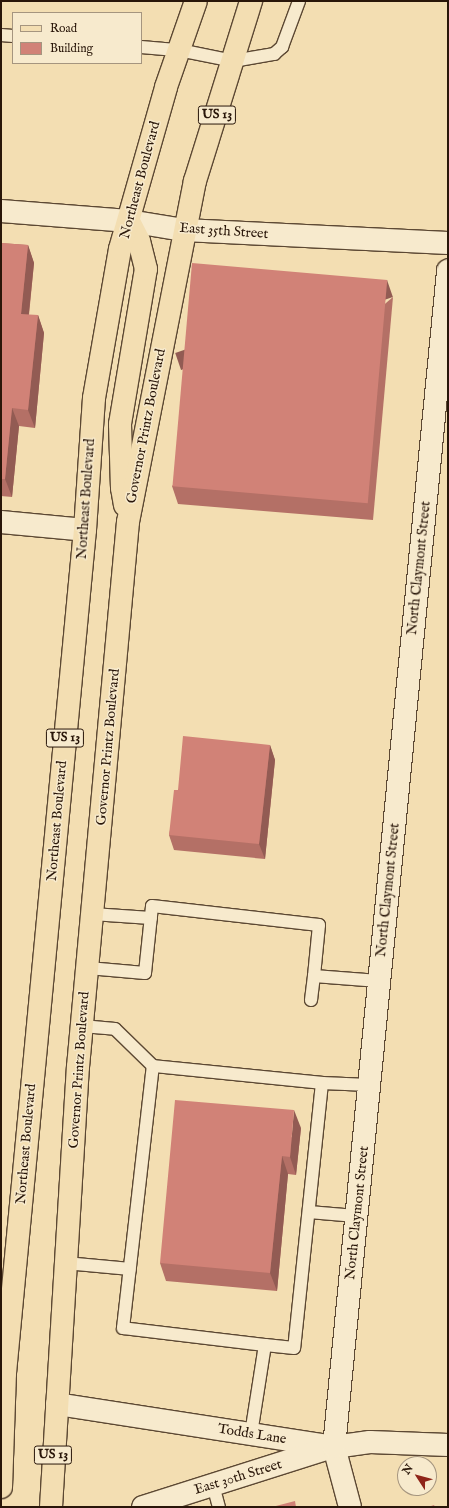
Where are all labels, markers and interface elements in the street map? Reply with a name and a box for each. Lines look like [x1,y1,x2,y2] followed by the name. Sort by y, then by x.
[12,12,142,64] legend
[50,21,77,36] text: Road
[50,41,93,56] text: Building
[197,104,237,126] road number: US 13
[116,119,164,241] street label: Northeast Boulevard
[179,220,269,242] street label: East 35th Street
[123,347,169,505] street label: Governor Printz Boulevard
[73,438,99,560] street label: Northeast Boulevard
[404,500,434,636] street label: North Claymont Street
[93,668,123,826] street label: Governor Printz Boulevard
[45,727,85,749] road number: US 13
[43,760,71,882] street label: Northeast Boulevard
[373,822,403,958] street label: North Claymont Street
[65,991,93,1149] street label: Governor Printz Boulevard
[12,1083,40,1205] street label: Northeast Boulevard
[342,1145,372,1281] street label: North Claymont Street
[216,1420,288,1448] street label: Todds Lane
[33,1444,73,1466] road number: US 13
[192,1456,284,1498] street label: East 30th Street
[397,1456,437,1496] north arrow
[400,1462,417,1478] text: N

